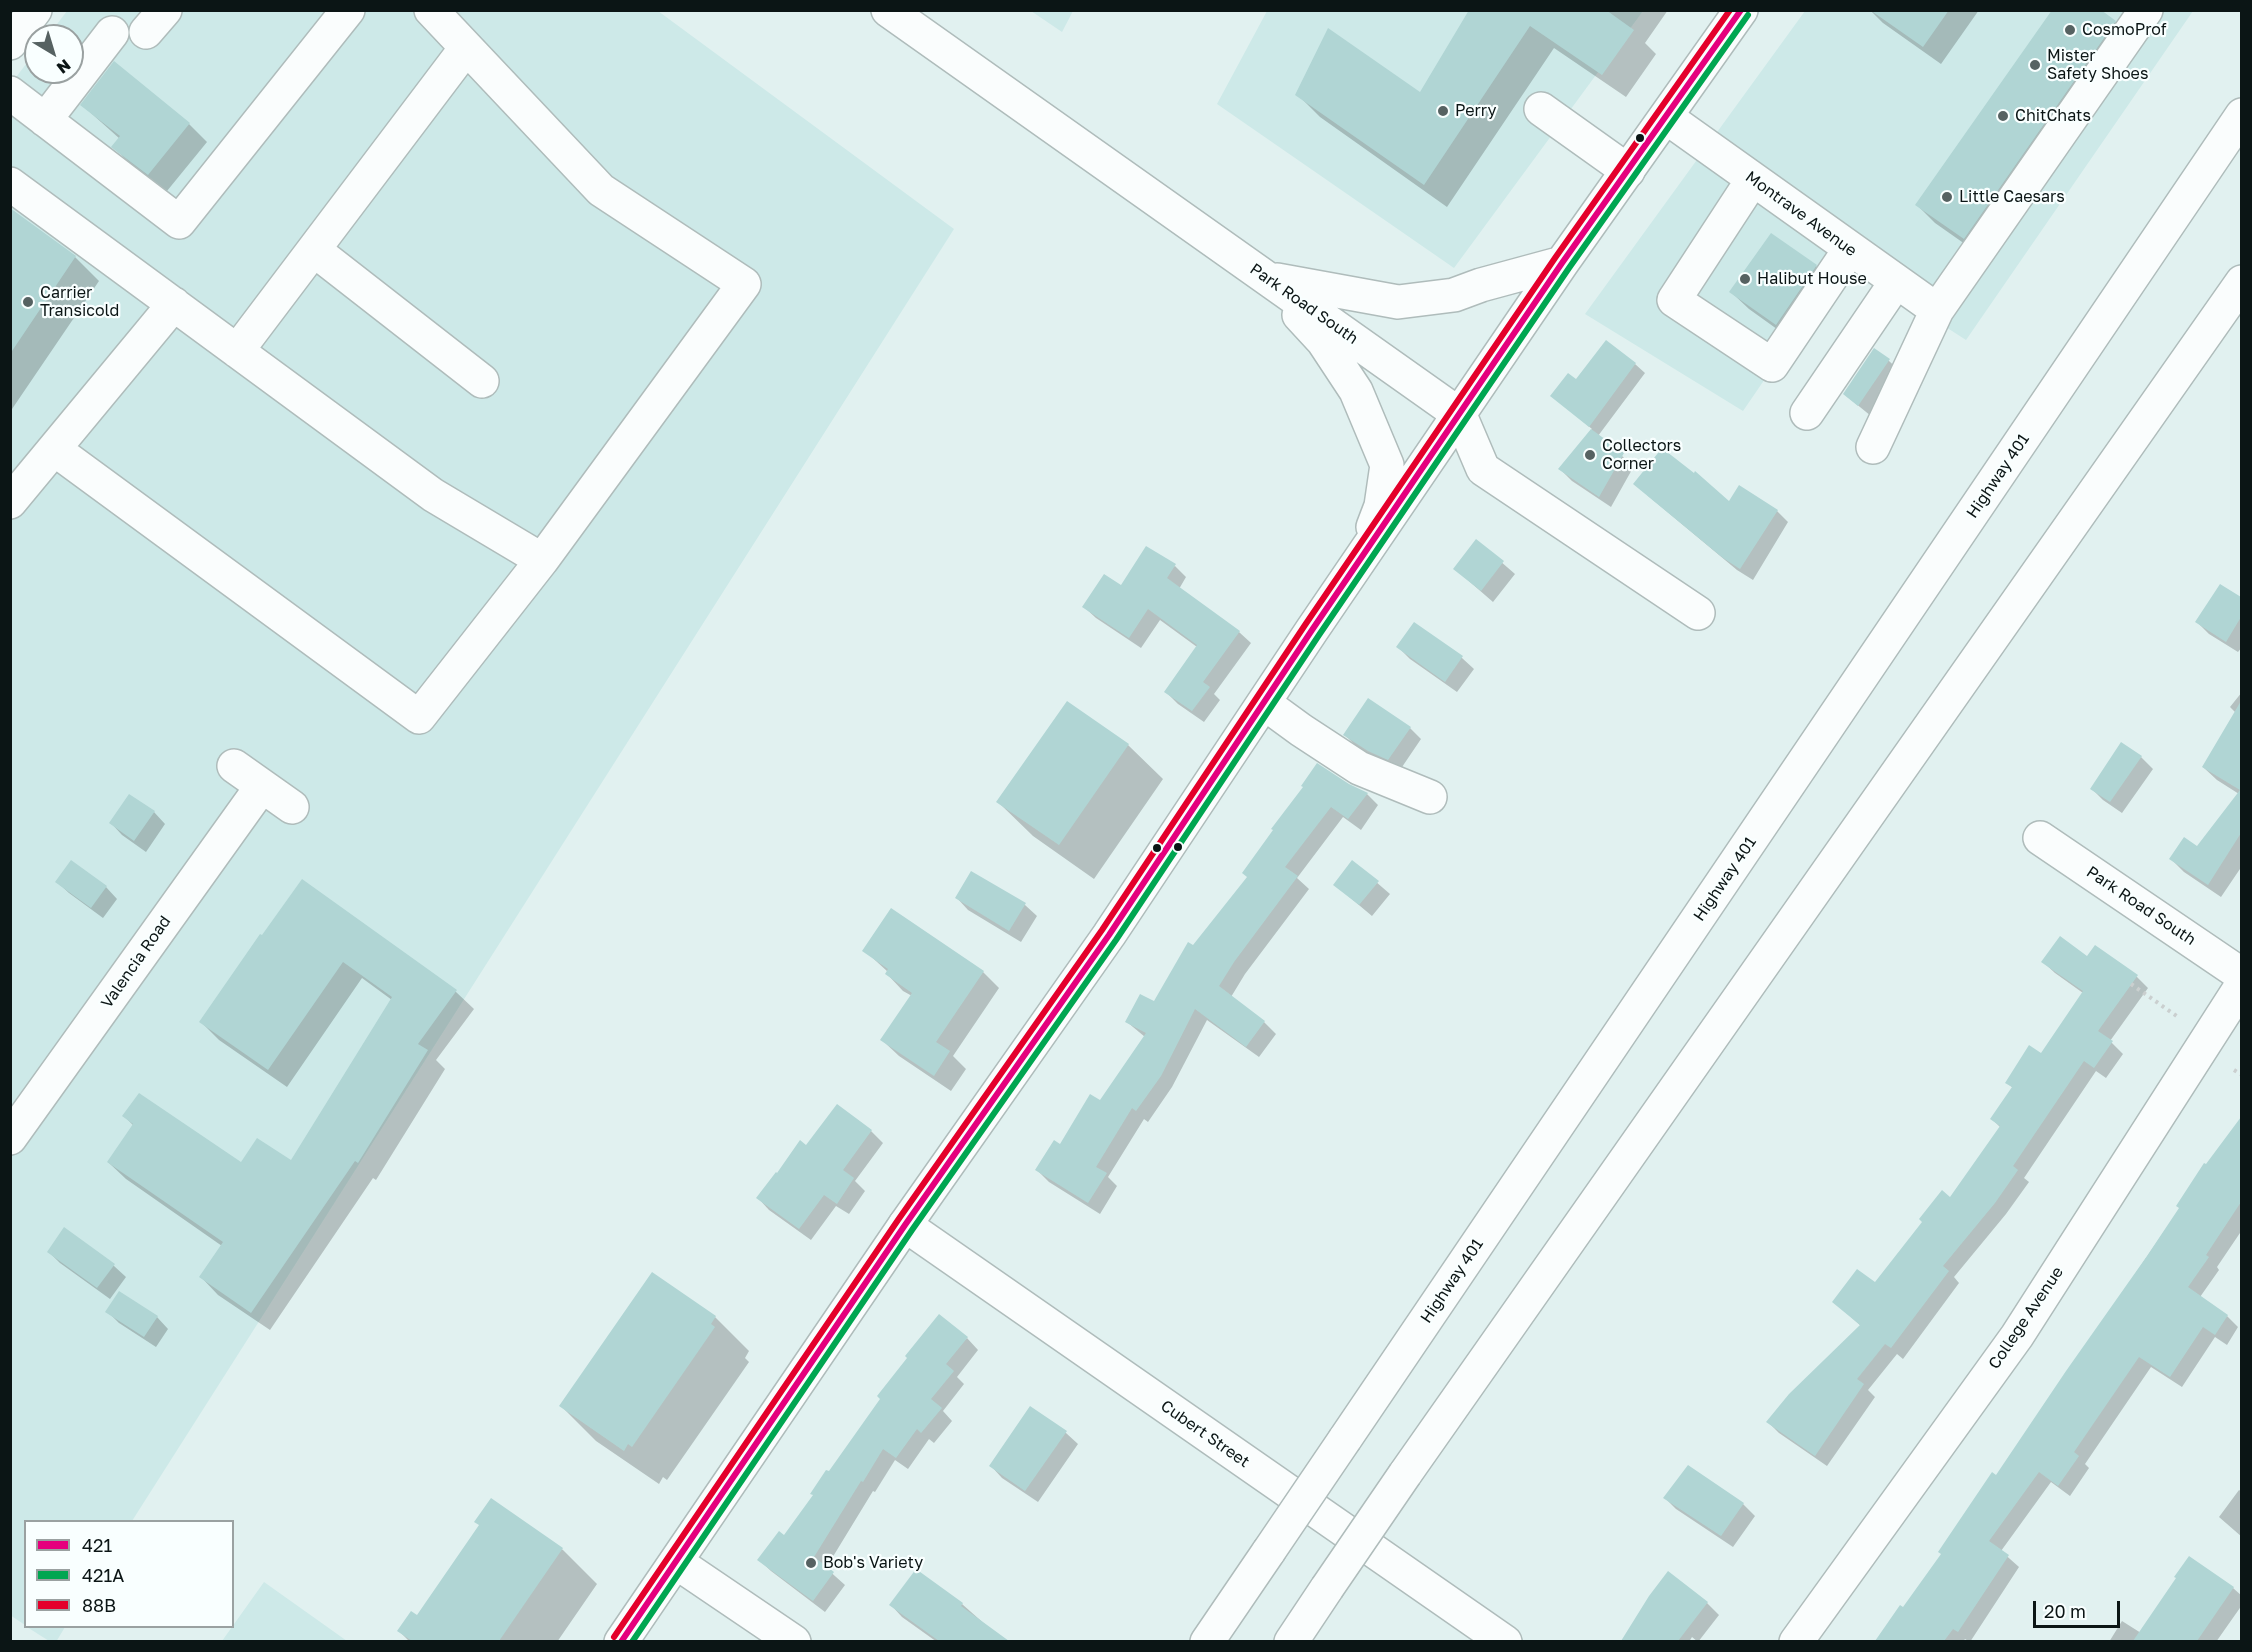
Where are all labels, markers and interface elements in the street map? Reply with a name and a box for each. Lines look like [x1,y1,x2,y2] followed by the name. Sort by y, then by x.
[2082,20,2167,40] place label: CosmoProf
[2063,23,2077,37] marker: CosmoProf
[24,24,84,84] north arrow
[2047,46,2148,84] place label: Mister Safety Shoes
[53,55,75,78] text: N
[2028,58,2042,72] marker: Mister Safety Shoes
[1455,101,1497,121] place label: Perry
[1436,104,1450,118] marker: Perry
[2015,106,2091,126] place label: ChitChats
[1996,109,2010,123] marker: ChitChats
[1634,132,1646,144] unlabelled marker
[1742,167,1860,261] street label: Montrave Avenue
[1959,187,2065,207] place label: Little Caesars
[1940,190,1954,204] marker: Little Caesars
[1246,260,1362,348] street label: Park Road South
[1757,269,1867,289] place label: Halibut House
[1738,272,1752,286] marker: Halibut House
[40,283,119,321] place label: Carrier Transicold
[21,295,35,309] marker: Carrier Transicold
[1963,430,2033,522] street label: Highway 401
[1602,436,1681,474] place label: Collectors Corner
[1583,448,1597,462] marker: Collectors Corner
[1690,833,1760,925] street label: Highway 401
[1172,841,1184,853] unlabelled marker
[1151,842,1163,854] unlabelled marker
[2083,862,2199,950] street label: Park Road South
[97,912,175,1012] street label: Valencia Road
[1417,1235,1487,1327] street label: Highway 401
[1985,1263,2067,1373] street label: College Avenue
[1157,1396,1253,1472] street label: Cubert Street
[24,1520,234,1628] legend
[82,1534,112,1556] text: 421
[823,1553,923,1573] place label: Bob's Variety
[804,1556,818,1570] marker: Bob's Variety
[82,1564,124,1586] text: 421A
[2036,1589,2123,1627] scale bar
[82,1594,116,1616] text: 88B
[2044,1600,2086,1622] text: 20 m

